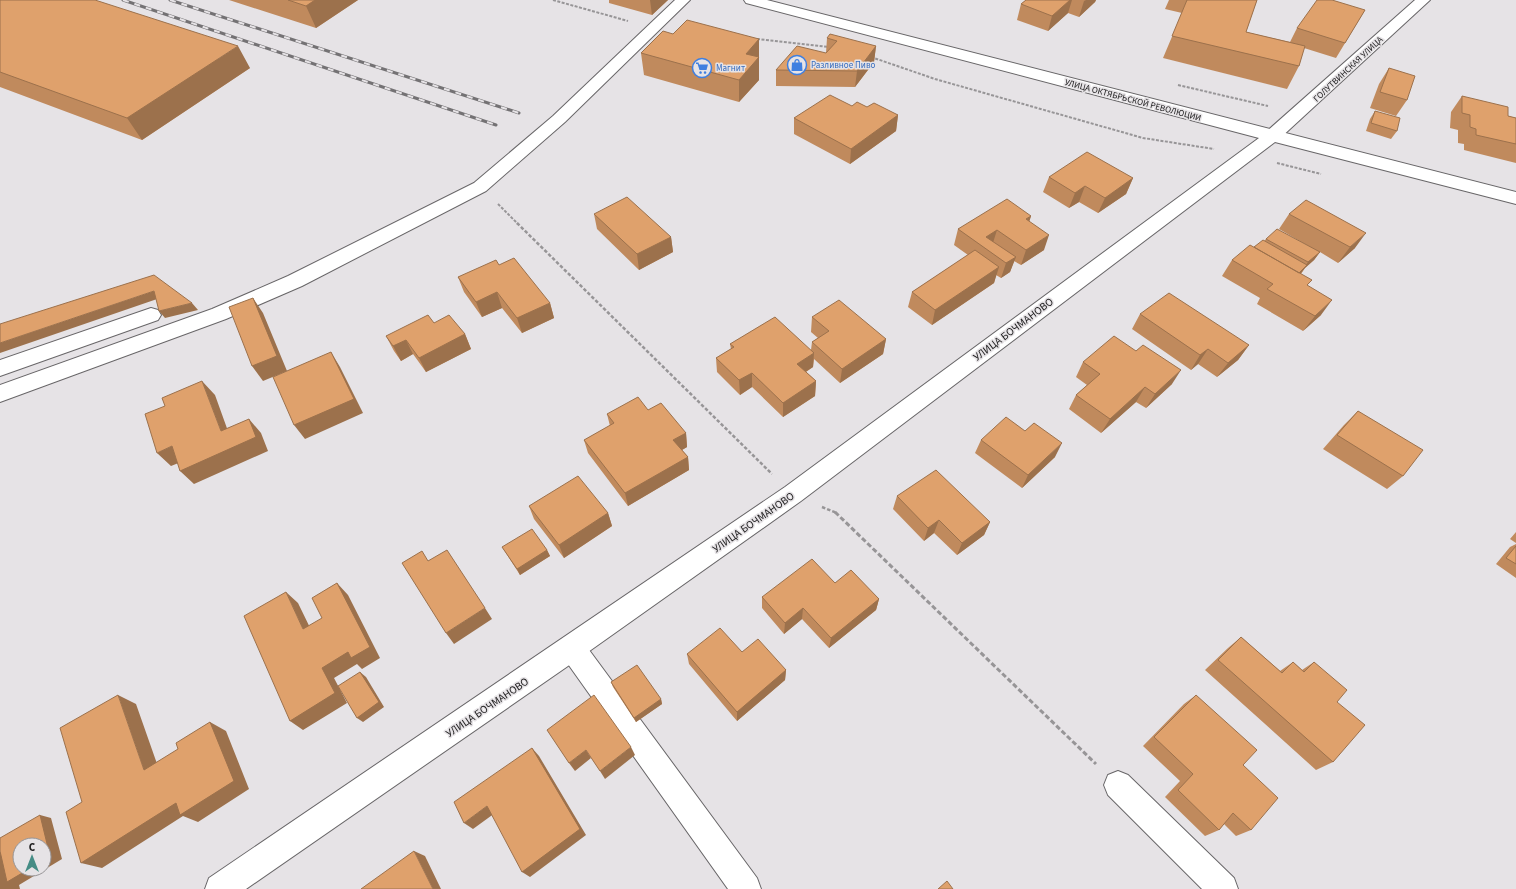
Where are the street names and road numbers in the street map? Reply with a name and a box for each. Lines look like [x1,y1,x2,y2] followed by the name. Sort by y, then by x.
[1311,34,1386,105] street label: ГОЛУТВИНСКАЯ УЛИЦА
[1063,76,1203,125] street label: УЛИЦА ОКТЯБРЬСКОЙ РЕВОЛЮЦИИ
[970,294,1056,365] street label: УЛИЦА БОЧМАНОВО
[709,488,797,556] street label: УЛИЦА БОЧМАНОВО
[443,674,532,741] street label: УЛИЦА БОЧМАНОВО

